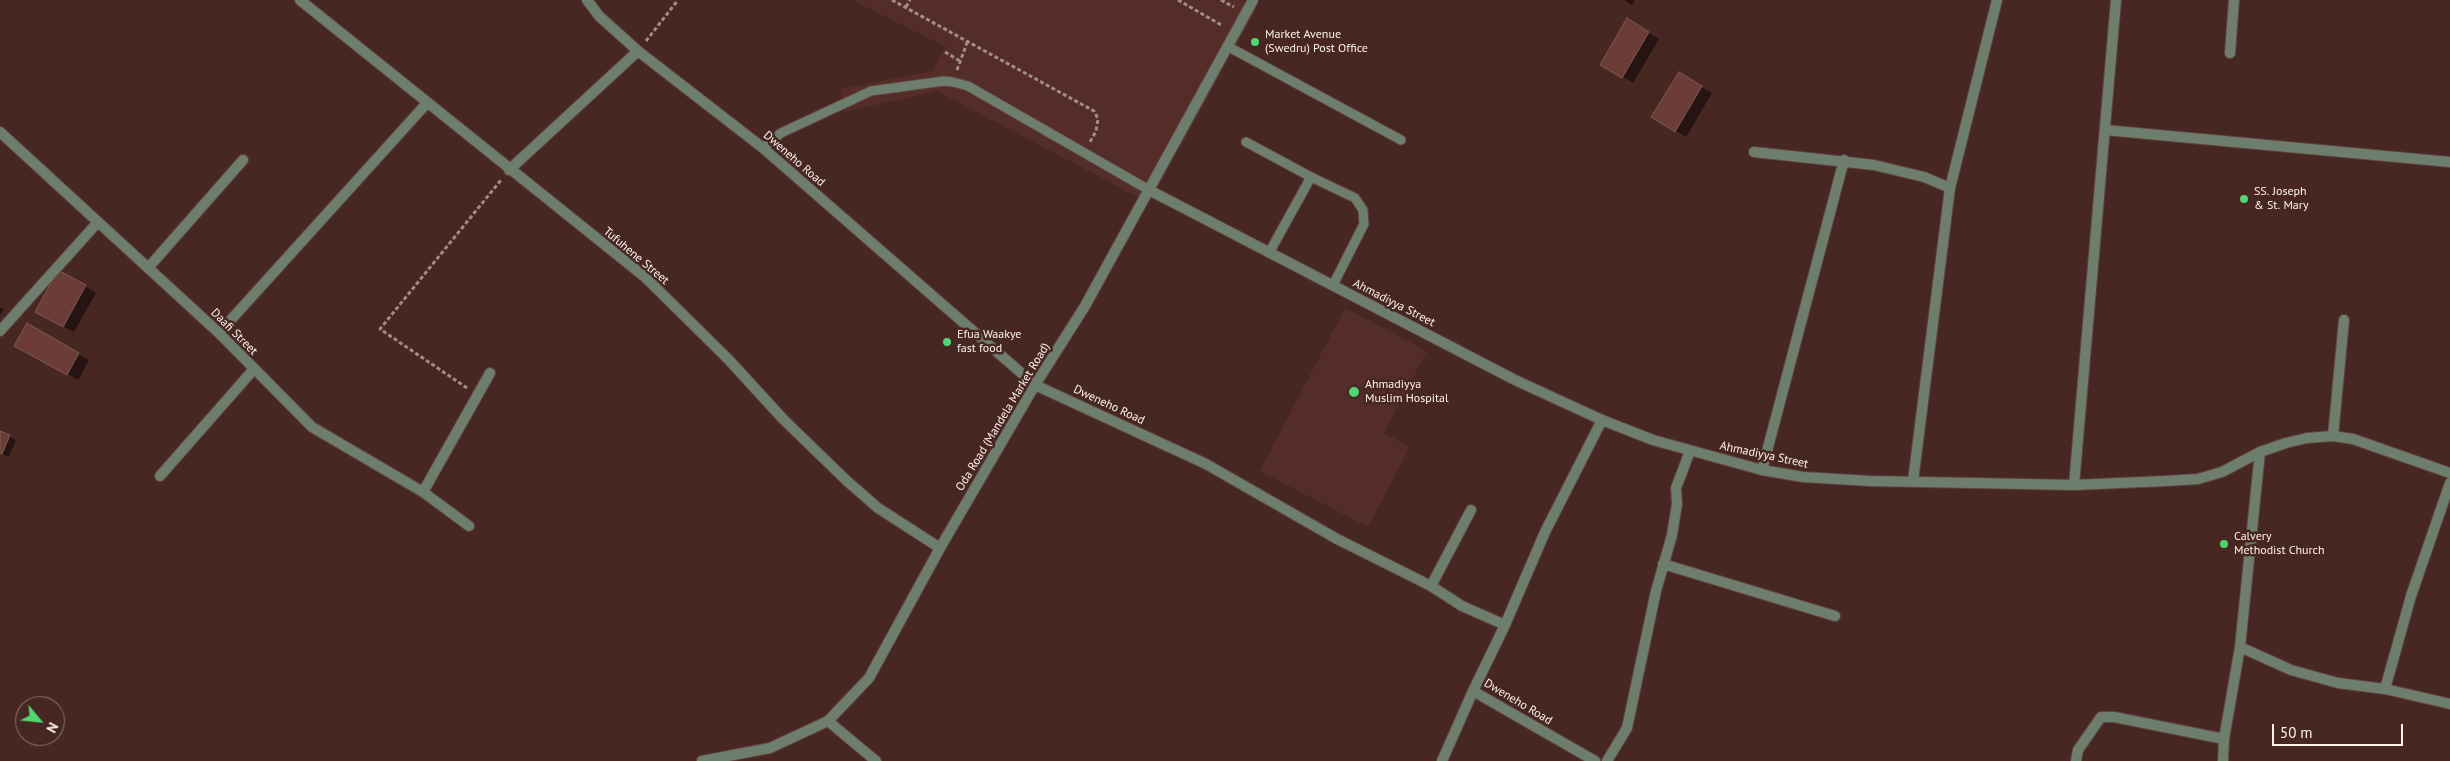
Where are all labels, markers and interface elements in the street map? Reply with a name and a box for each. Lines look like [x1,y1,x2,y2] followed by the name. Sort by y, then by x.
[1265,28,1368,56] place label: Market Avenue (Swedru) Post Office
[1249,36,1261,48] marker: Market Avenue (Swedru) Post Office
[760,128,828,190] street label: Dweneho Road
[2254,185,2308,213] place label: SS. Joseph & St. Mary
[2238,193,2250,205] marker: SS. Joseph & St. Mary
[600,224,672,288] street label: Tufuhene Street
[1351,276,1437,330] street label: Ahmadiyya Street
[208,306,260,358] street label: Daafi Street
[957,328,1021,356] place label: Efua Waakye fast food
[941,336,953,348] marker: Efua Waakye fast food
[953,340,1053,494] street label: Oda Road (Mandela Market Road)
[1365,378,1448,406] place label: Ahmadiyya Muslim Hospital
[1071,382,1147,428] street label: Dweneho Road
[1347,385,1361,399] marker: Ahmadiyya Muslim Hospital
[1718,439,1810,471] street label: Ahmadiyya Street
[2234,530,2325,558] place label: Calvery Methodist Church
[2218,538,2230,550] marker: Calvery Methodist Church
[1481,676,1555,728] street label: Dweneho Road
[15,696,65,746] north arrow
[2275,714,2406,746] scale bar
[42,719,62,736] text: N
[2280,723,2313,742] text: 50 m

